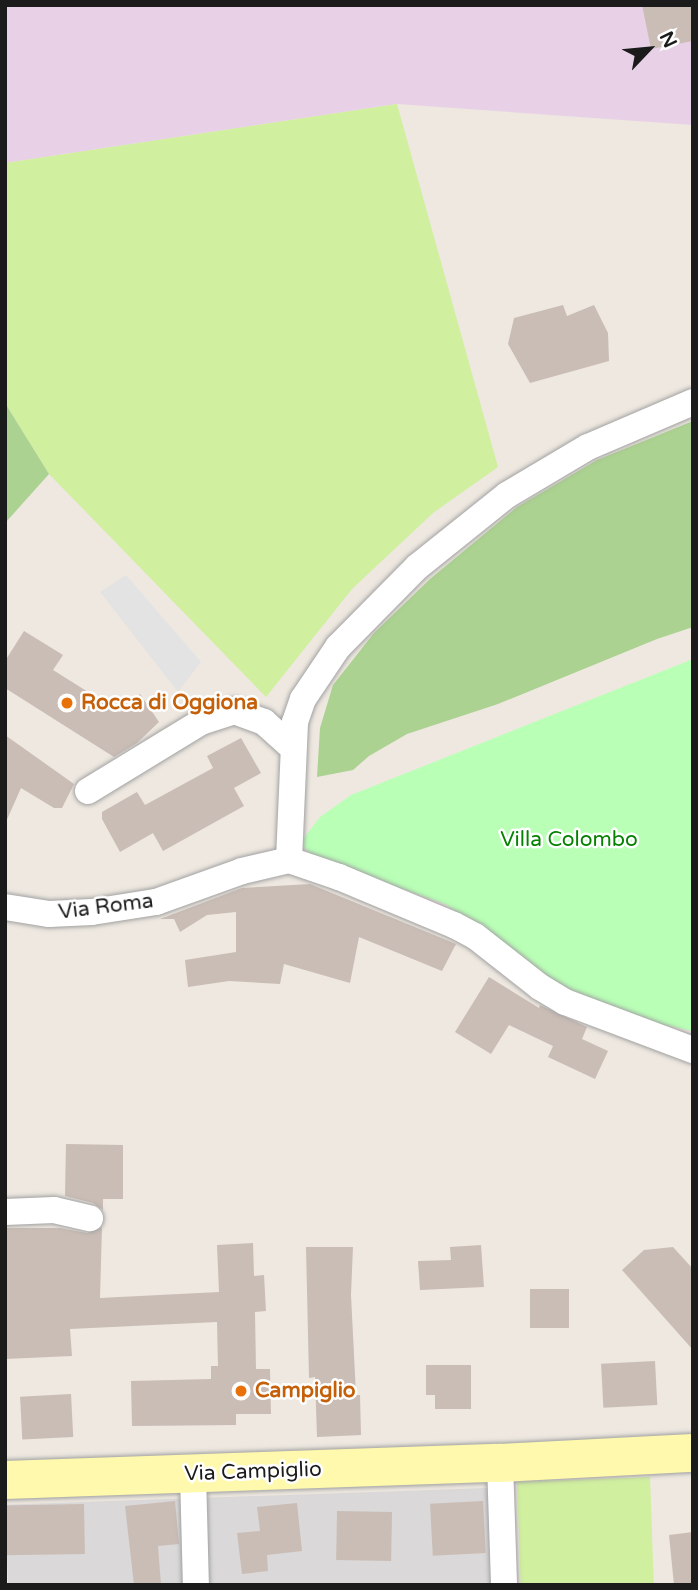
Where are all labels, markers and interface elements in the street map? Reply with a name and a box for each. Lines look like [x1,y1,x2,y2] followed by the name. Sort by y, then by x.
[614,14,684,84] north arrow
[655,28,681,51] text: N
[81,690,258,716] place label: Rocca di Oggiona
[59,695,75,711] marker: Rocca di Oggiona
[500,827,638,853] park label: Villa Colombo
[57,889,155,925] street label: Via Roma
[255,1378,356,1404] place label: Campiglio
[233,1383,249,1399] marker: Campiglio
[184,1457,322,1487] street label: Via Campiglio

